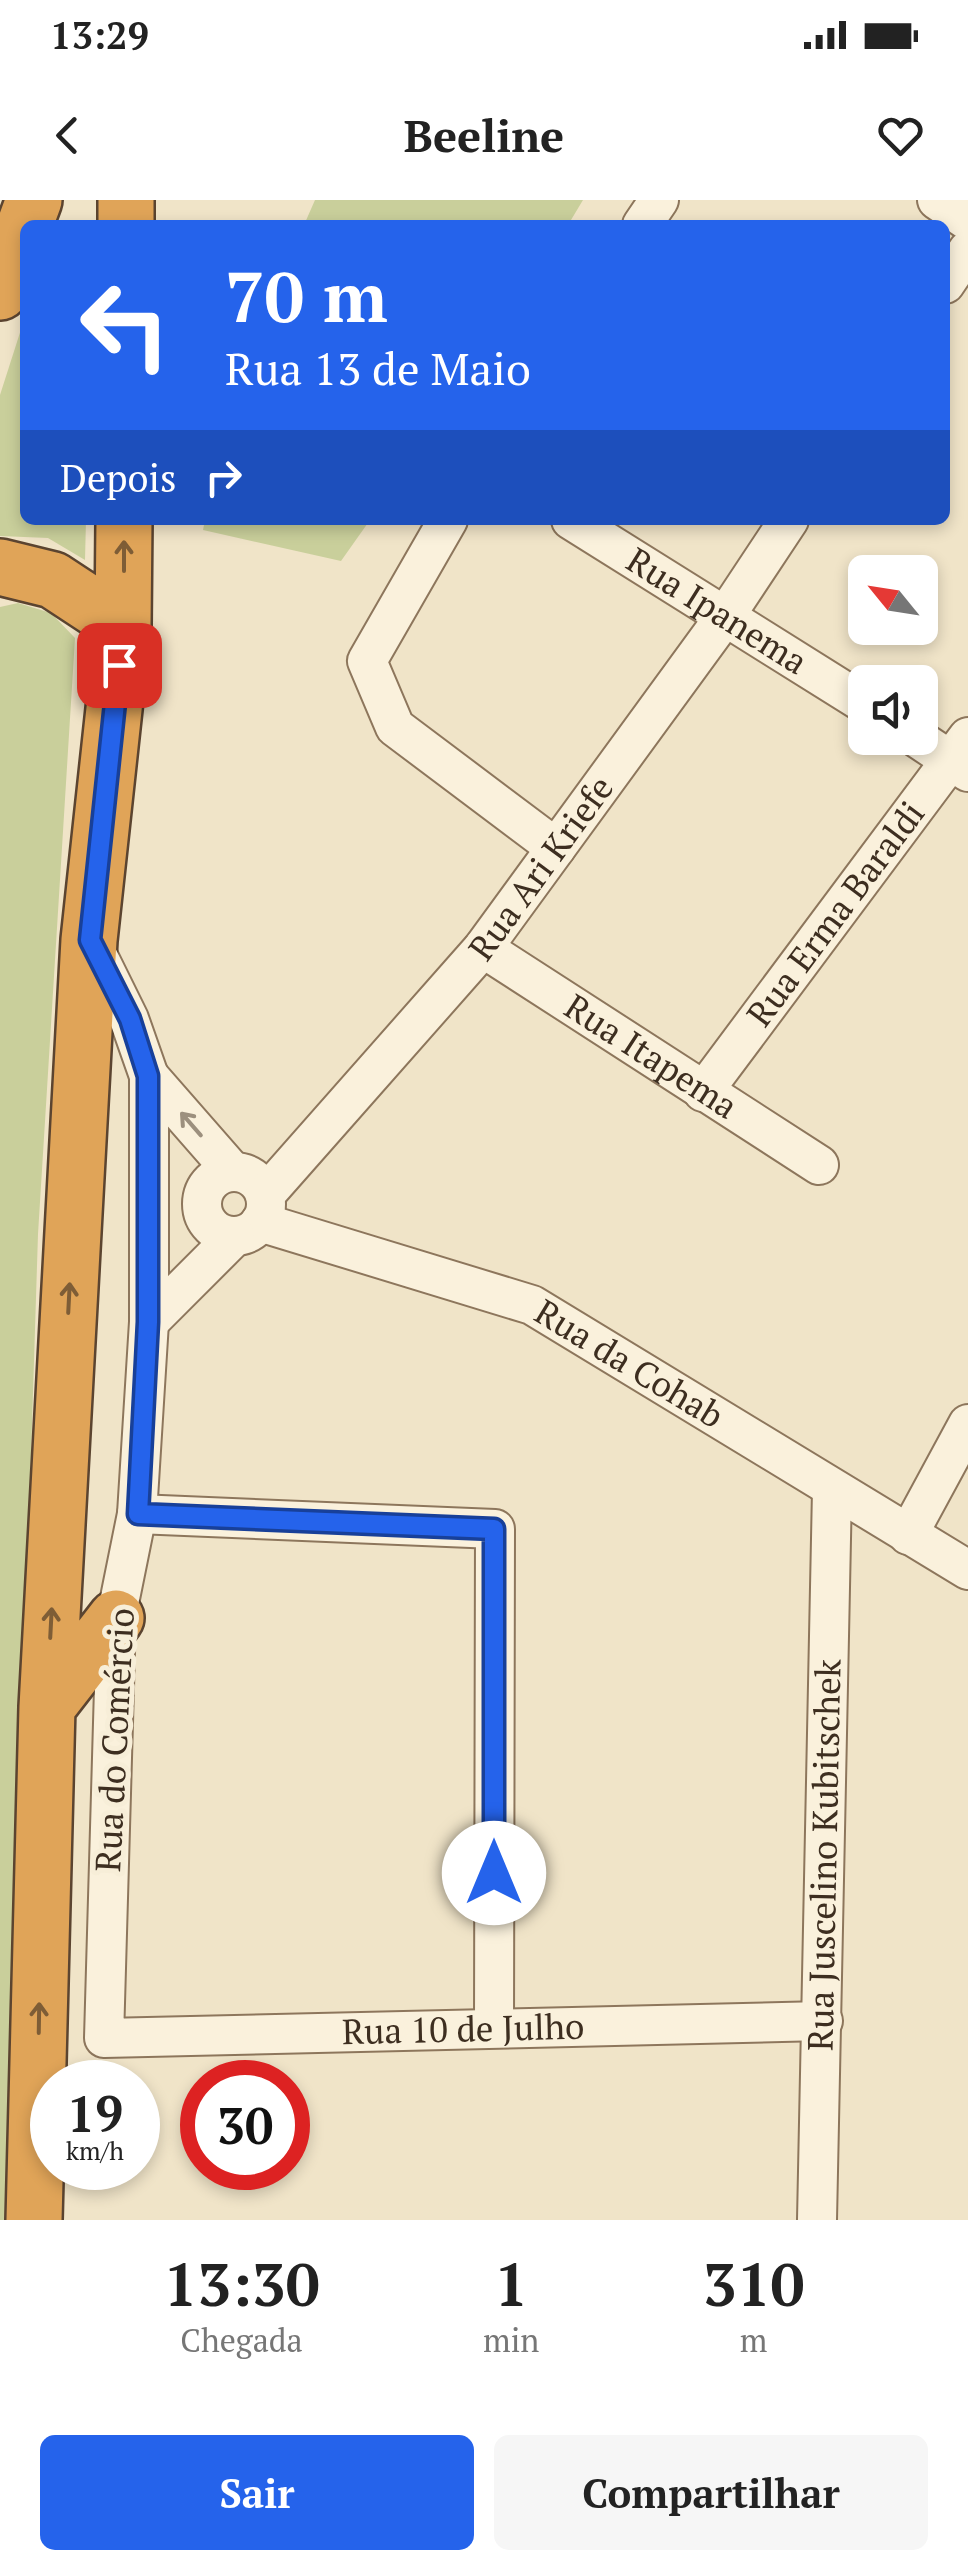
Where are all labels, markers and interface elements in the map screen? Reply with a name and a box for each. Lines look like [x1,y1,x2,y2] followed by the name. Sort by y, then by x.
[50,10,149,60] text: 13:29
[404,105,564,165] text: Beeline
[40,108,95,163] icon: back
[873,108,928,163] icon: heart
[225,249,388,342] text: 70 m
[60,260,190,390] icon: left
[225,338,531,398] text: Rua 13 de Maio
[196,450,251,505] icon: right
[60,453,176,503] text: Depois
[618,537,816,684] street label: Rua Ipanema
[114,540,134,572] one-way arrow
[848,555,938,645] north arrow
[848,555,938,755] map controls
[77,623,162,708] pin
[92,638,147,693] icon: arrive
[848,665,938,755] button: sound
[458,766,623,969] street label: Rua Ari Kriefe
[736,792,934,1035] street label: Rua Erma Baraldi
[556,983,747,1128] street label: Rua Itapema
[179,1112,202,1137] one-way arrow
[60,1283,79,1315] one-way arrow
[527,1288,732,1438] street label: Rua da Cohab
[42,1607,61,1639] one-way arrow
[84,1607,144,1873] street label: Rua do Comércio
[796,1658,851,2051] street label: Rua Juscelino Kubitschek
[442,1821,546,1925] position arrow
[29,2002,48,2034] one-way arrow
[341,2003,585,2054] street label: Rua 10 de Julho
[180,2060,310,2190] speed limit sign: 30
[67,2080,123,2146] text: 19
[66,2134,124,2167] text: km/h
[163,2244,320,2323] text: 13:30
[494,2244,528,2323] text: 1
[703,2244,805,2323] text: 310
[180,2319,303,2361] text: Chegada
[483,2319,539,2361] text: min
[740,2319,767,2361] text: m
[40,2435,474,2550] button: Sair
[494,2435,928,2550] button: Compartilhar

